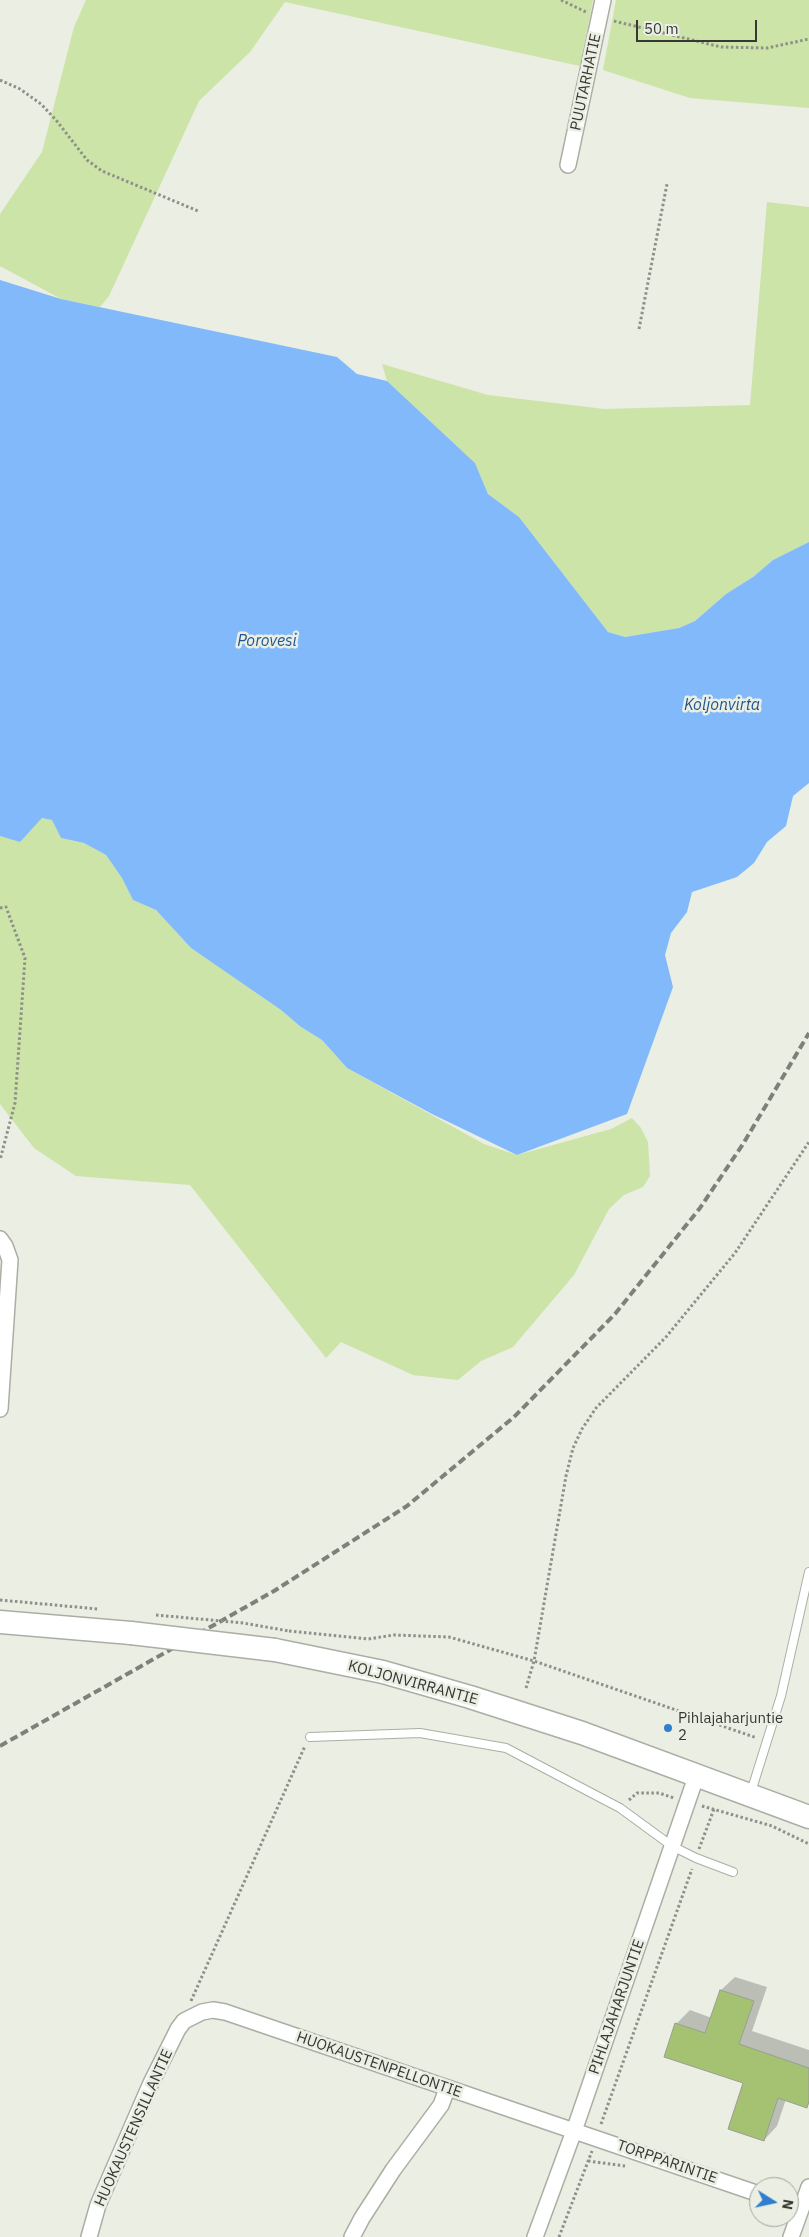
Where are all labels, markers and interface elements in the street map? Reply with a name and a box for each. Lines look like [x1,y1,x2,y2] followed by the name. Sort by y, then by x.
[639,10,760,42] scale bar
[644,19,679,38] text: 50 m
[567,32,605,132] street label: PUUTARHATIE
[237,631,297,651] water label: Porovesi
[684,695,760,715] water label: Koljonvirta
[346,1657,480,1709] street label: KOLJONVIRRANTIE
[678,1710,783,1745] place label: Pihlajaharjuntie 2
[662,1722,674,1734] marker: Pihlajaharjuntie 2
[585,1937,649,2077] street label: PIHLAJAHARJUNTIE
[294,2028,464,2102] street label: HUOKAUSTENPELLONTIE
[91,2046,177,2210] street label: HUOKAUSTENSILLANTIE
[614,2136,720,2188] street label: TORPPARINTIE
[749,2177,799,2227] north arrow
[778,2198,798,2211] text: N

